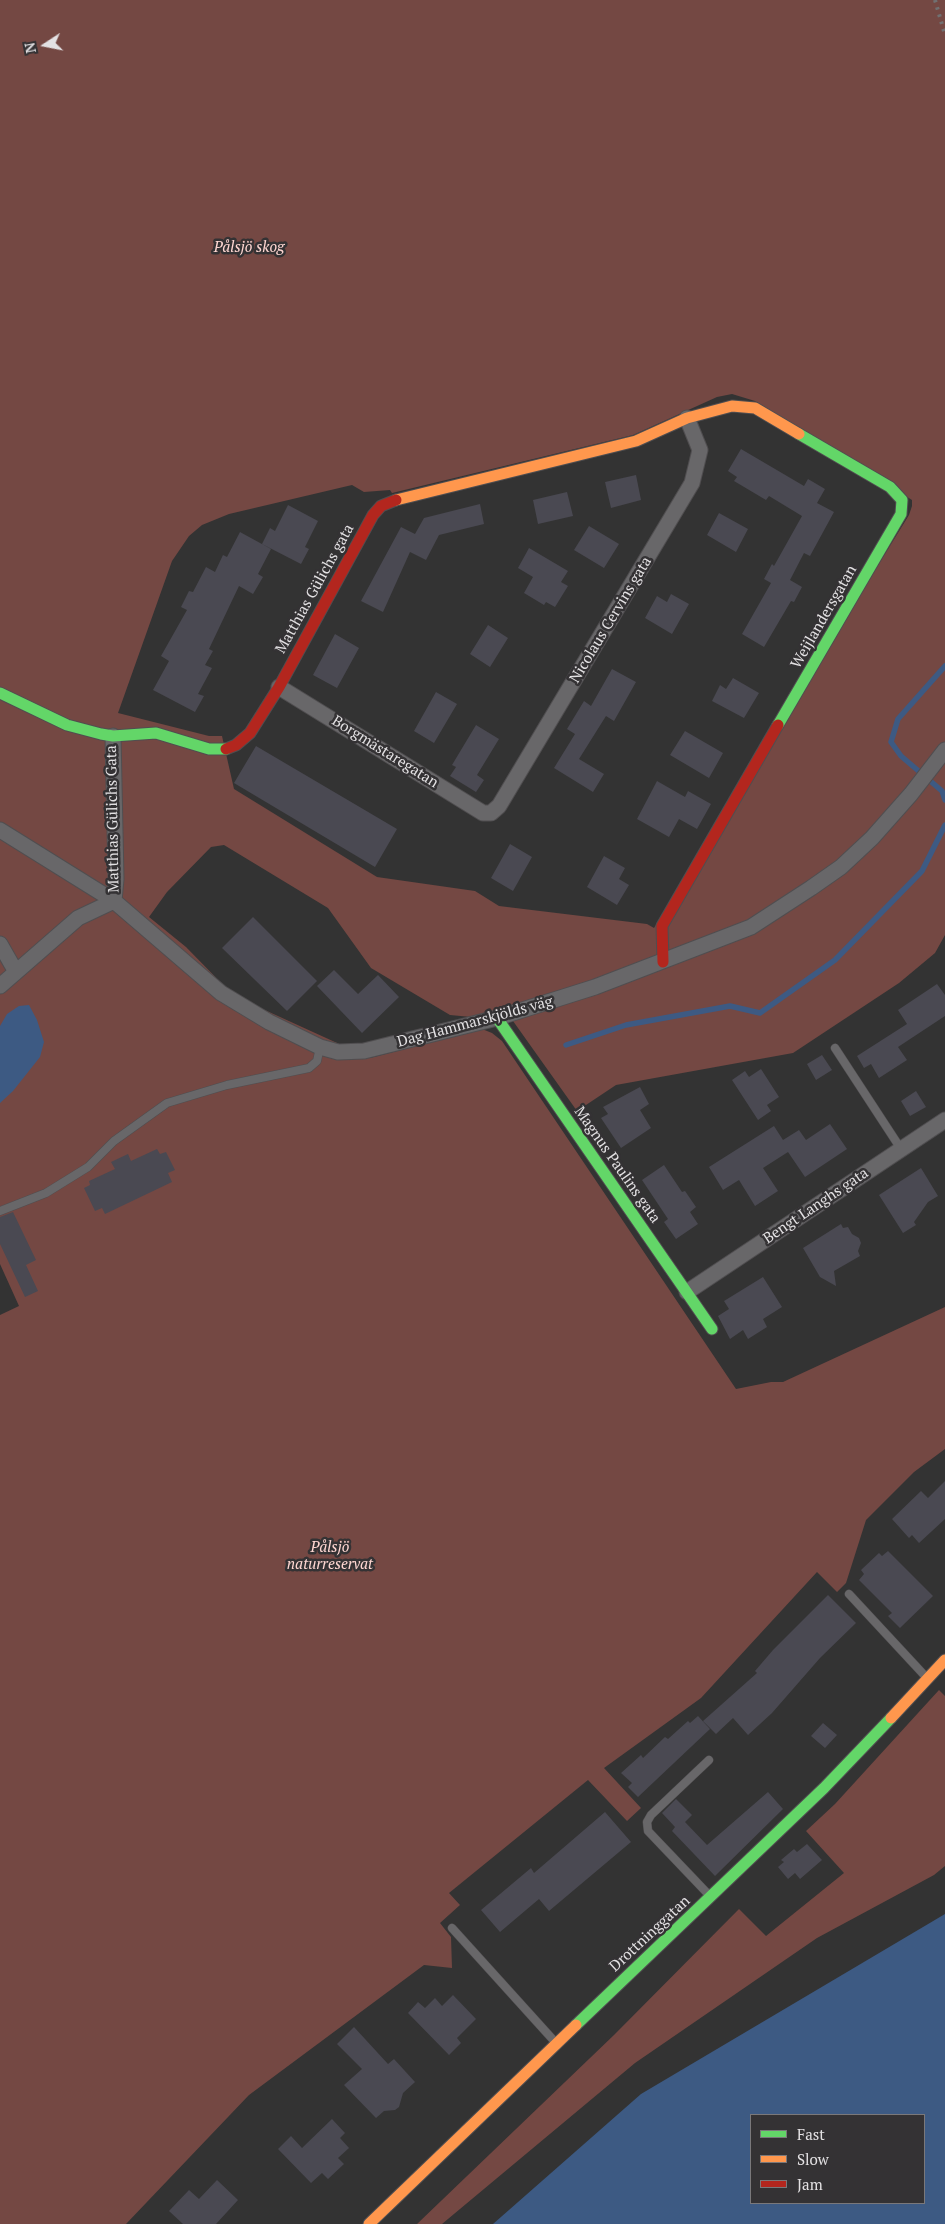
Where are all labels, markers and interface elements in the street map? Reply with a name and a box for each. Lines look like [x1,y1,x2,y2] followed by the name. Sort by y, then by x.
[20,20,70,70] north arrow
[19,41,40,55] text: N
[214,239,284,257] park label: Pålsjö skog
[272,521,358,657] street label: Matthias Gülichs gata
[566,554,656,686] street label: Nicolaus Cervins gata
[787,562,861,672] street label: Weijlandersgatan
[328,712,442,792] street label: Borgmästaregatan
[103,745,123,893] street label: Matthias Gülichs Gata
[395,993,555,1051] street label: Dag Hammarskjölds väg
[570,1103,664,1227] street label: Magnus Paulins gata
[760,1164,872,1248] street label: Bengt Langhs gata
[287,1539,373,1574] park label: Pålsjö naturreservat
[606,1892,694,1976] street label: Drottninggatan
[750,2114,925,2204] legend
[797,2124,825,2144] text: Fast
[797,2149,829,2169] text: Slow
[797,2174,823,2194] text: Jam

